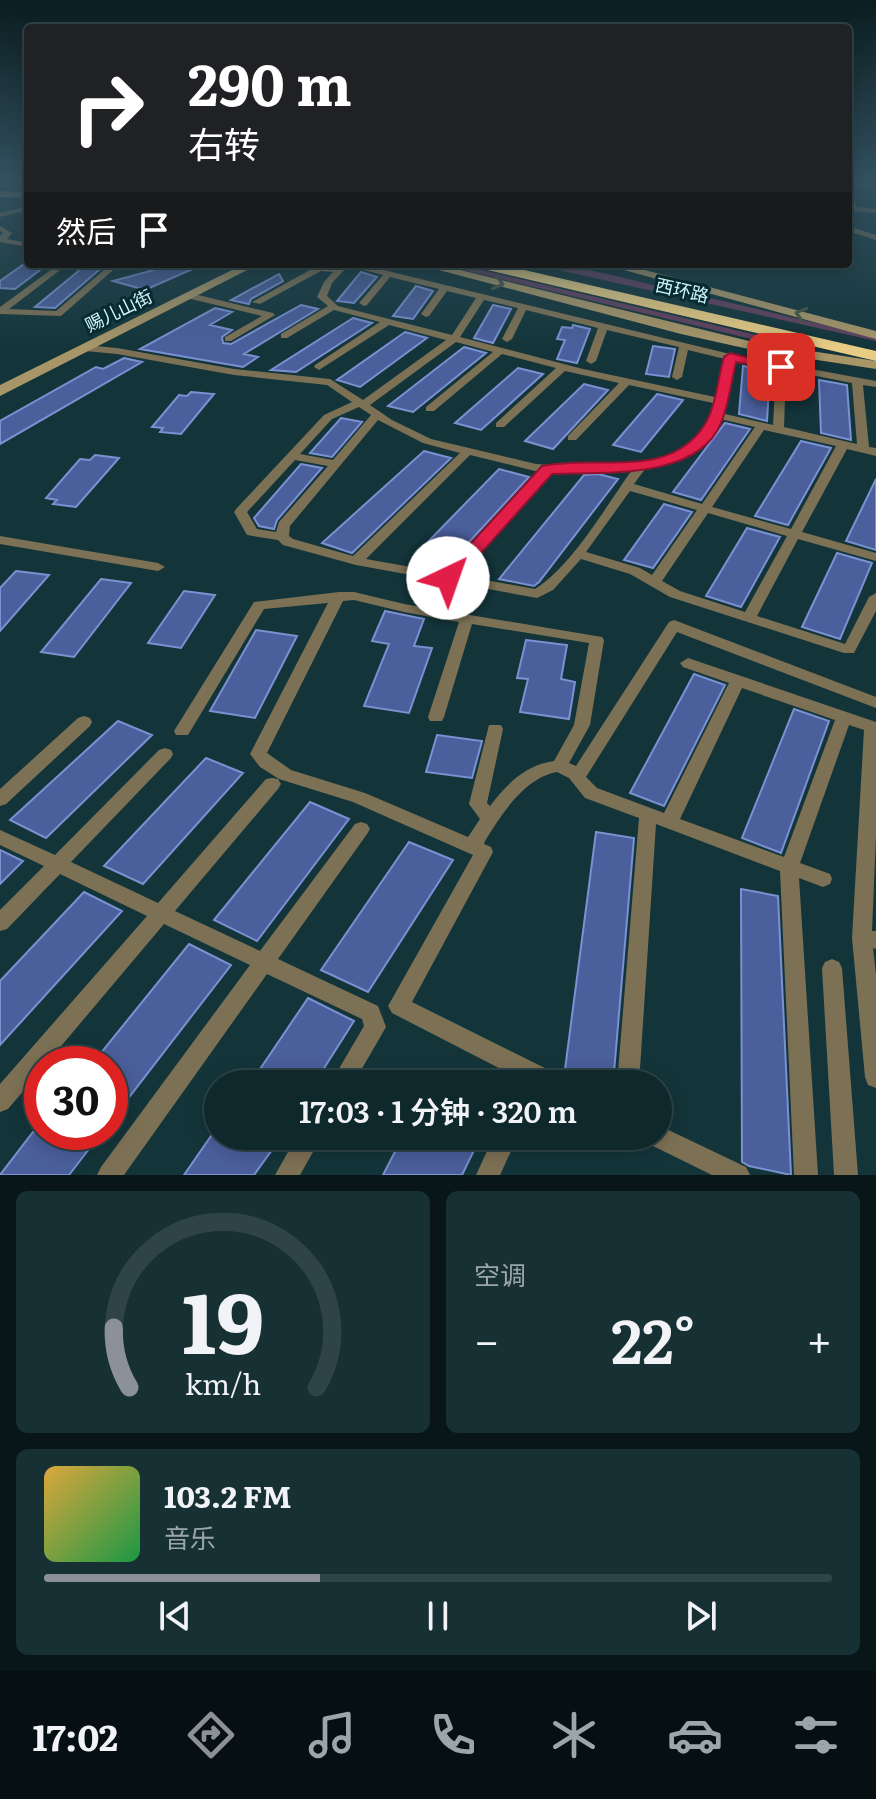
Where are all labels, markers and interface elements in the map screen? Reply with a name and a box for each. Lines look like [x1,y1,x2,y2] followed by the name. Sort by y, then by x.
[188,40,352,123] text: 290 m
[56,56,160,160] icon: right
[188,116,260,169] text: 右转
[56,208,116,252] text: 然后
[132,208,176,252] icon: arrive
[653,270,712,309] street label: 西环路
[491,274,504,291] one-way arrow
[80,282,157,338] street label: 赐儿山街
[794,307,808,323] one-way arrow
[747,333,815,401] pin
[759,345,803,389] icon: arrive
[406,536,490,620] position arrow
[24,1046,128,1150] speed limit sign: 30
[299,1088,577,1132] text: 17:03 · 1 分钟 · 320 m
[474,1254,526,1293] text: 空调
[182,1256,264,1380] text: 19
[611,1293,695,1382] text: 22°
[474,1305,500,1371] text: −
[806,1305,832,1371] text: +
[185,1361,261,1404] text: km/h
[164,1473,292,1517] text: 103.2 FM
[164,1517,216,1556] text: 音乐
[153,1594,197,1638] icon: previous
[416,1594,460,1638] icon: pause
[679,1594,723,1638] icon: next
[183,1707,239,1763] icon: directions
[304,1707,360,1763] icon: music
[425,1707,481,1763] icon: phone
[546,1707,602,1763] icon: climate
[667,1707,723,1763] icon: car
[788,1707,844,1763] icon: filters
[32,1709,118,1762] text: 17:02

